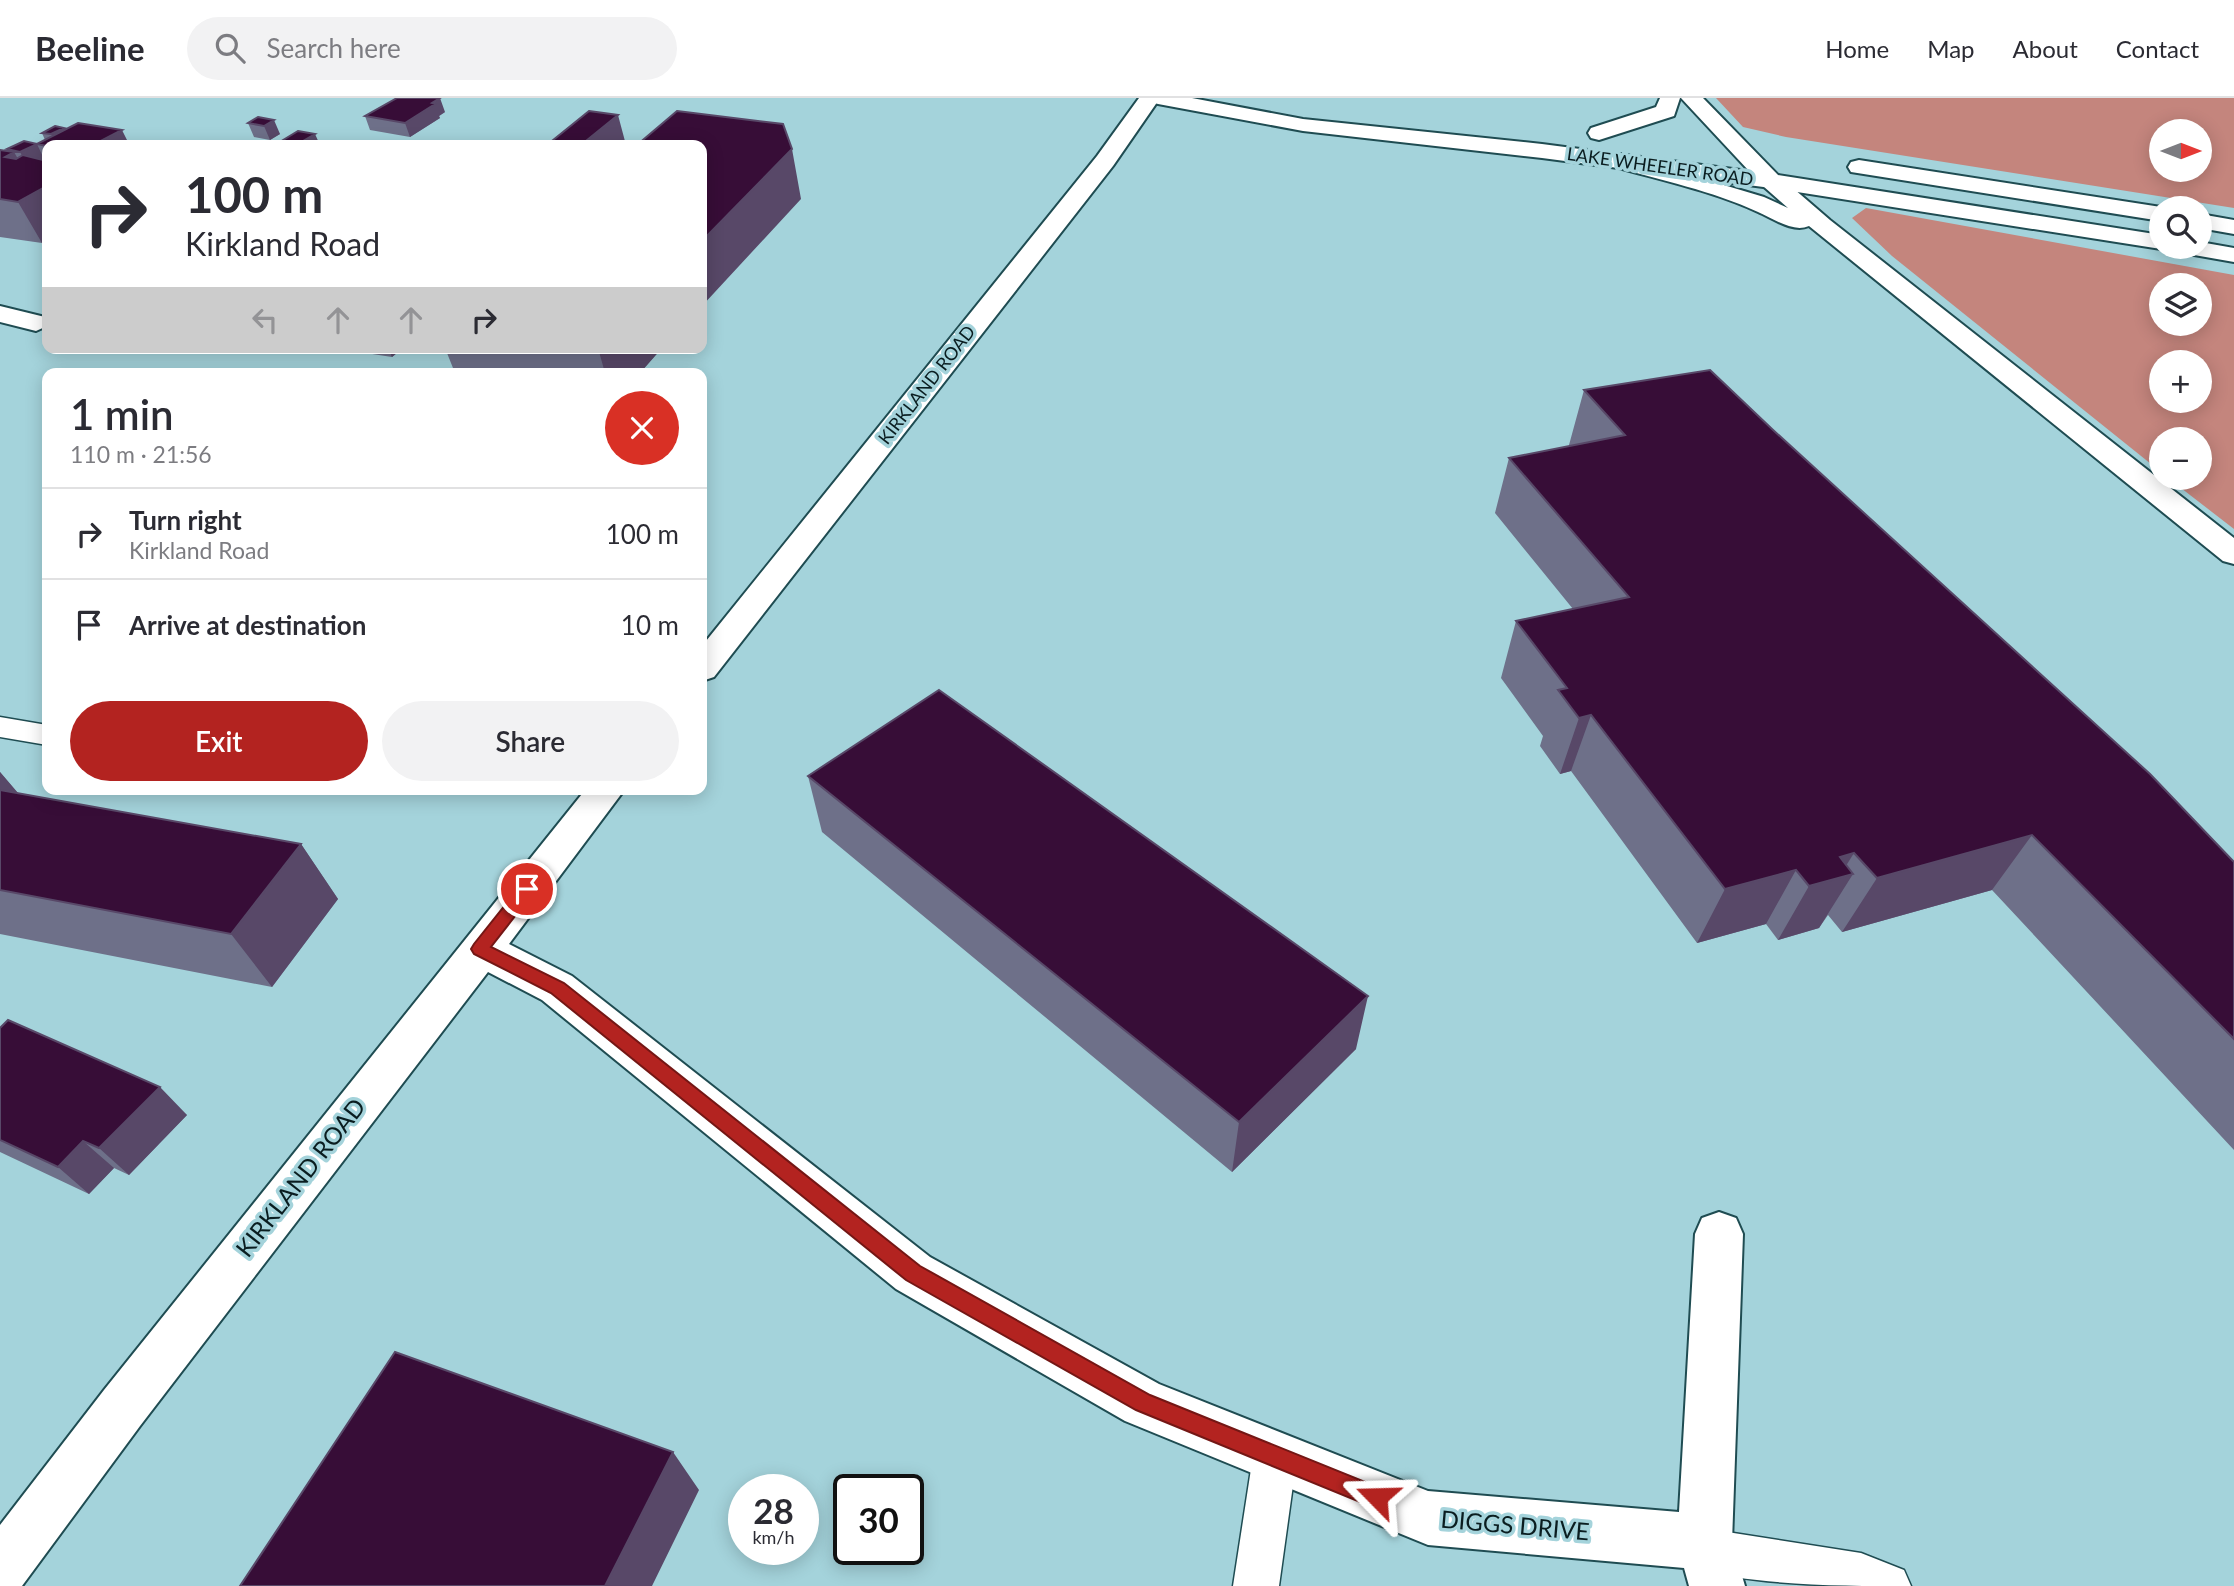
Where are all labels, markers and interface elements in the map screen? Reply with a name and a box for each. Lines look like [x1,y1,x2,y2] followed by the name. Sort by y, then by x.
[187,17,677,80] search box
[35,28,145,68] text: Beeline
[211,29,249,67] icon: search
[267,32,401,64] text: Search here
[1825,34,1889,63] text: Home
[1927,34,1975,63] text: Map
[2013,34,2078,63] text: About
[2116,34,2199,63] text: Contact
[2149,119,2212,182] north arrow
[2149,119,2212,490] map controls
[1566,142,1755,190] street label: LAKE WHEELER ROAD
[185,165,323,223] text: 100 m
[70,168,161,259] icon: right
[2149,196,2212,259] button: search
[185,224,380,263] text: Kirkland Road
[2149,273,2212,336] button: layers
[246,301,284,339] icon: left
[319,301,357,339] icon: ahead
[392,301,430,339] icon: ahead
[465,301,503,339] icon: right
[873,321,979,448] street label: KIRKLAND ROAD
[2149,350,2212,413] button: +
[70,389,174,439] text: 1 min
[605,391,679,465] button: close
[2149,427,2212,490] button: −
[70,440,212,468] text: 110 m · 21:56
[129,504,242,536] text: Turn right
[70,515,108,553] icon: right
[606,518,679,550] text: 100 m
[129,536,269,564] text: Kirkland Road
[70,606,108,644] icon: arrive
[129,609,366,641] text: Arrive at destination
[621,609,679,641] text: 10 m
[70,701,368,781] button: Exit
[382,701,679,781] button: Share
[497,859,557,919] pin
[508,870,546,908] icon: arrive
[229,1092,371,1262] street label: KIRKLAND ROAD
[1340,1460,1414,1534] position arrow
[833,1474,924,1565] speed limit sign: 30
[753,1489,794,1531] text: 28
[1439,1504,1591,1545] street label: DIGGS DRIVE
[752,1526,795,1548] text: km/h

